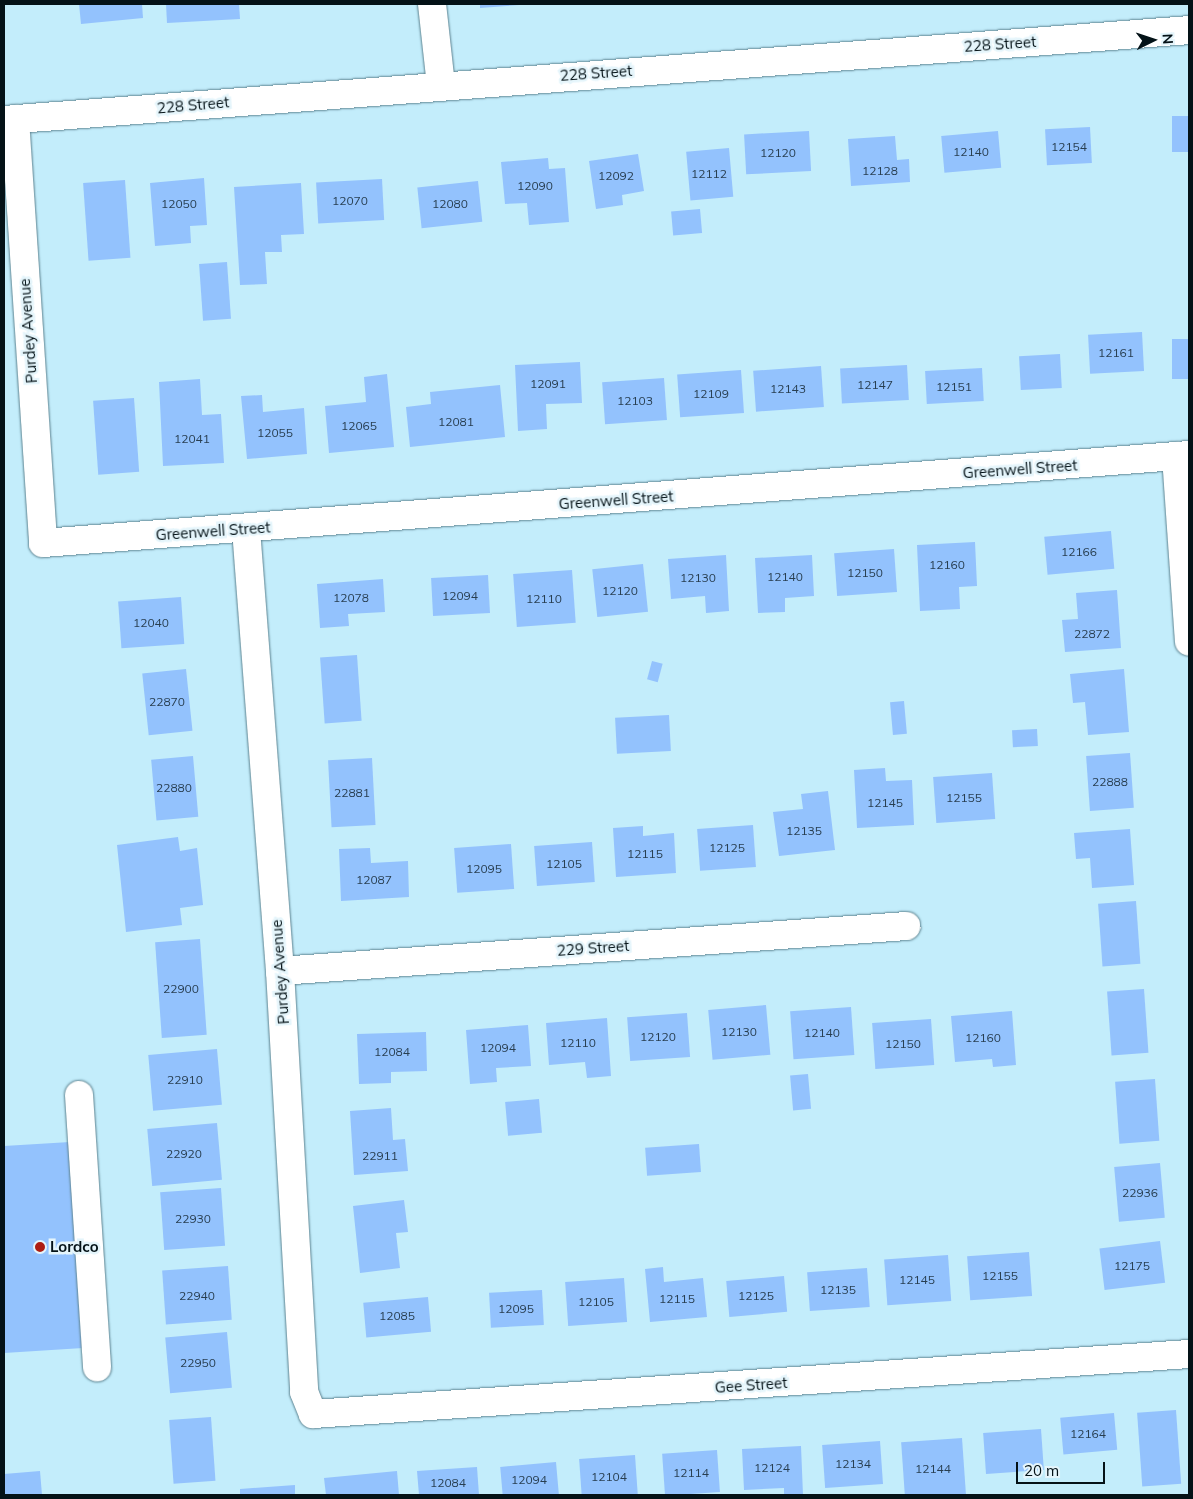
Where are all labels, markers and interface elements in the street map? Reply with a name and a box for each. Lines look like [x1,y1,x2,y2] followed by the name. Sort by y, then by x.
[1128,15,1178,65] north arrow
[963,32,1037,56] street label: 228 Street
[1159,33,1177,45] text: N
[559,61,633,85] street label: 228 Street
[156,93,230,117] street label: 228 Street
[1051,140,1087,154] house number: 12154
[953,145,989,159] house number: 12140
[760,146,796,160] house number: 12120
[862,164,898,178] house number: 12128
[691,167,727,181] house number: 12112
[598,169,634,183] house number: 12092
[517,179,553,193] house number: 12090
[332,194,368,208] house number: 12070
[161,197,197,211] house number: 12050
[432,197,468,211] house number: 12080
[15,278,41,384] street label: Purdey Avenue
[1098,346,1134,360] house number: 12161
[530,377,566,391] house number: 12091
[857,378,893,392] house number: 12147
[936,380,972,394] house number: 12151
[770,382,806,396] house number: 12143
[693,387,729,401] house number: 12109
[617,394,653,408] house number: 12103
[438,415,474,429] house number: 12081
[341,419,377,433] house number: 12065
[257,426,293,440] house number: 12055
[174,432,210,446] house number: 12041
[962,456,1078,482] street label: Greenwell Street
[558,487,674,513] street label: Greenwell Street
[155,518,271,544] street label: Greenwell Street
[1061,545,1097,559] house number: 12166
[929,558,965,572] house number: 12160
[847,566,883,580] house number: 12150
[767,570,803,584] house number: 12140
[680,571,716,585] house number: 12130
[602,584,638,598] house number: 12120
[442,589,478,603] house number: 12094
[333,591,369,605] house number: 12078
[526,592,562,606] house number: 12110
[133,616,169,630] house number: 12040
[1074,627,1110,641] house number: 22872
[149,695,185,709] house number: 22870
[1092,775,1128,789] house number: 22888
[156,781,192,795] house number: 22880
[334,786,370,800] house number: 22881
[946,791,982,805] house number: 12155
[867,796,903,810] house number: 12145
[786,824,822,838] house number: 12135
[709,841,745,855] house number: 12125
[627,847,663,861] house number: 12115
[546,857,582,871] house number: 12105
[466,862,502,876] house number: 12095
[356,873,392,887] house number: 12087
[267,919,293,1025] street label: Purdey Avenue
[556,936,630,960] street label: 229 Street
[163,982,199,996] house number: 22900
[721,1025,757,1039] house number: 12130
[804,1026,840,1040] house number: 12140
[640,1030,676,1044] house number: 12120
[965,1031,1001,1045] house number: 12160
[560,1036,596,1050] house number: 12110
[885,1037,921,1051] house number: 12150
[480,1041,516,1055] house number: 12094
[374,1045,410,1059] house number: 12084
[167,1073,203,1087] house number: 22910
[166,1147,202,1161] house number: 22920
[362,1149,398,1163] house number: 22911
[1122,1186,1158,1200] house number: 22936
[175,1212,211,1226] house number: 22930
[50,1238,99,1256] place label: Lordco
[34,1241,46,1253] marker: Lordco
[1114,1259,1150,1273] house number: 12175
[982,1269,1018,1283] house number: 12155
[899,1273,935,1287] house number: 12145
[820,1283,856,1297] house number: 12135
[179,1289,215,1303] house number: 22940
[738,1289,774,1303] house number: 12125
[659,1292,695,1306] house number: 12115
[578,1295,614,1309] house number: 12105
[498,1302,534,1316] house number: 12095
[379,1309,415,1323] house number: 12085
[180,1356,216,1370] house number: 22950
[714,1373,788,1397] street label: Gee Street
[1070,1427,1106,1441] house number: 12164
[1018,1452,1107,1484] scale bar
[835,1457,871,1471] house number: 12134
[754,1461,790,1475] house number: 12124
[1024,1461,1059,1480] text: 20 m
[915,1462,951,1476] house number: 12144
[673,1466,709,1480] house number: 12114
[591,1470,627,1484] house number: 12104
[511,1473,547,1487] house number: 12094
[430,1476,466,1490] house number: 12084

